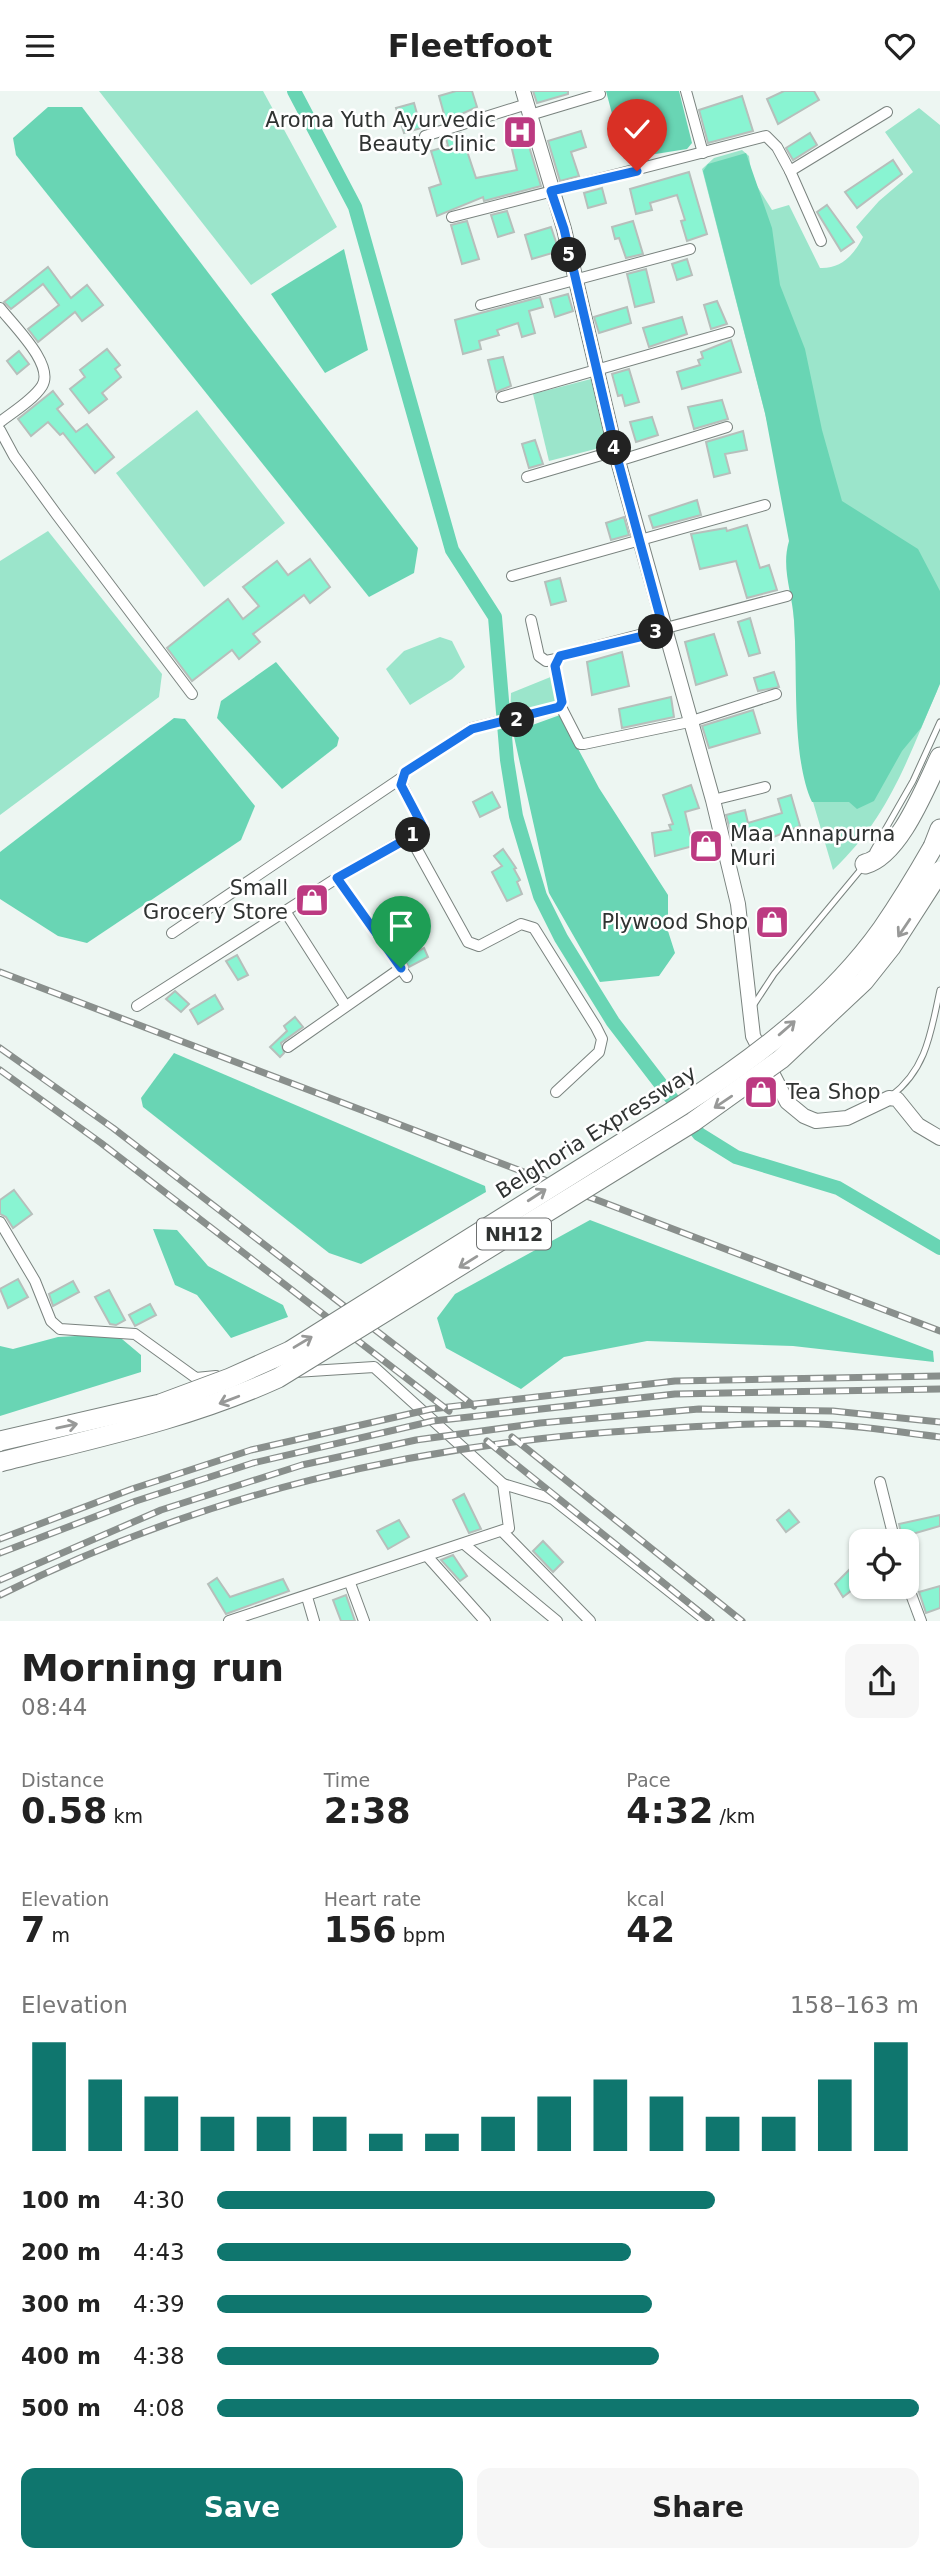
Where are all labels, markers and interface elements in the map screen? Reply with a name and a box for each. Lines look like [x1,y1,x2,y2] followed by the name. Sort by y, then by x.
[21,27,59,65] icon: menu
[388,27,552,65] text: Fleetfoot
[881,27,919,65] icon: heart
[607,99,667,171] pin
[265,108,496,156] place label: Aroma Yuth Ayurvedic Beauty Clinic
[618,110,656,148] icon: check
[501,113,539,151] hospital icon: Aroma Yuth Ayurvedic Beauty Clinic
[552,237,586,273] pin: 5
[562,243,575,265] text: 5
[596,431,632,465] pin: 4
[607,436,620,458] text: 4
[638,615,674,649] pin: 3
[649,620,662,642] text: 3
[500,703,534,737] pin: 2
[510,708,523,730] text: 2
[396,817,430,853] pin: 1
[730,822,895,870] place label: Maa Annapurna Muri
[406,823,419,845] text: 1
[687,827,725,865] shop icon: Maa Annapurna Muri
[143,876,288,924] place label: Small Grocery Store
[293,881,331,919] shop icon: Small Grocery Store
[371,896,431,968] pin
[753,903,791,941] shop icon: Plywood Shop
[382,907,420,945] icon: arrive
[601,910,748,934] place label: Plywood Shop
[897,918,911,938] one-way arrow
[778,1020,796,1036] one-way arrow
[492,1061,700,1203] street label: Belghoria Expressway
[742,1073,780,1111] shop icon: Tea Shop
[785,1080,881,1104] place label: Tea Shop
[714,1095,734,1109] one-way arrow
[527,1188,546,1203] one-way arrow
[477,1219,551,1249] road number: NH12
[459,1255,479,1269] one-way arrow
[293,1335,313,1349] one-way arrow
[219,1394,240,1407] one-way arrow
[55,1419,78,1432] one-way arrow
[849,1529,919,1599] map controls
[849,1529,919,1599] button: locate
[845,1644,919,1718] button: share
[21,1646,284,1690] text: Morning run
[21,1694,87,1720] text: 08:44
[21,1769,104,1791] text: Distance
[324,1769,370,1791] text: Time
[626,1769,671,1791] text: Pace
[21,1791,107,1831] text: 0.58
[324,1791,411,1831] text: 2:38
[626,1791,713,1831] text: 4:32
[107,1805,143,1827] text: km
[713,1805,755,1827] text: /km
[21,1888,109,1910] text: Elevation
[324,1888,421,1910] text: Heart rate
[626,1888,665,1910] text: kcal
[21,1910,45,1950] text: 7
[324,1910,397,1950] text: 156
[626,1910,675,1950] text: 42
[45,1924,70,1946] text: m
[397,1924,445,1946] text: bpm
[21,1992,128,2018] text: Elevation
[790,1992,919,2018] text: 158–163 m
[21,2187,101,2213] text: 100 m
[133,2187,185,2213] text: 4:30
[21,2239,101,2265] text: 200 m
[133,2239,185,2265] text: 4:43
[21,2291,101,2317] text: 300 m
[133,2291,185,2317] text: 4:39
[21,2343,101,2369] text: 400 m
[133,2343,185,2369] text: 4:38
[21,2395,101,2421] text: 500 m
[133,2395,185,2421] text: 4:08
[21,2468,463,2548] button: Save
[477,2468,919,2548] button: Share

